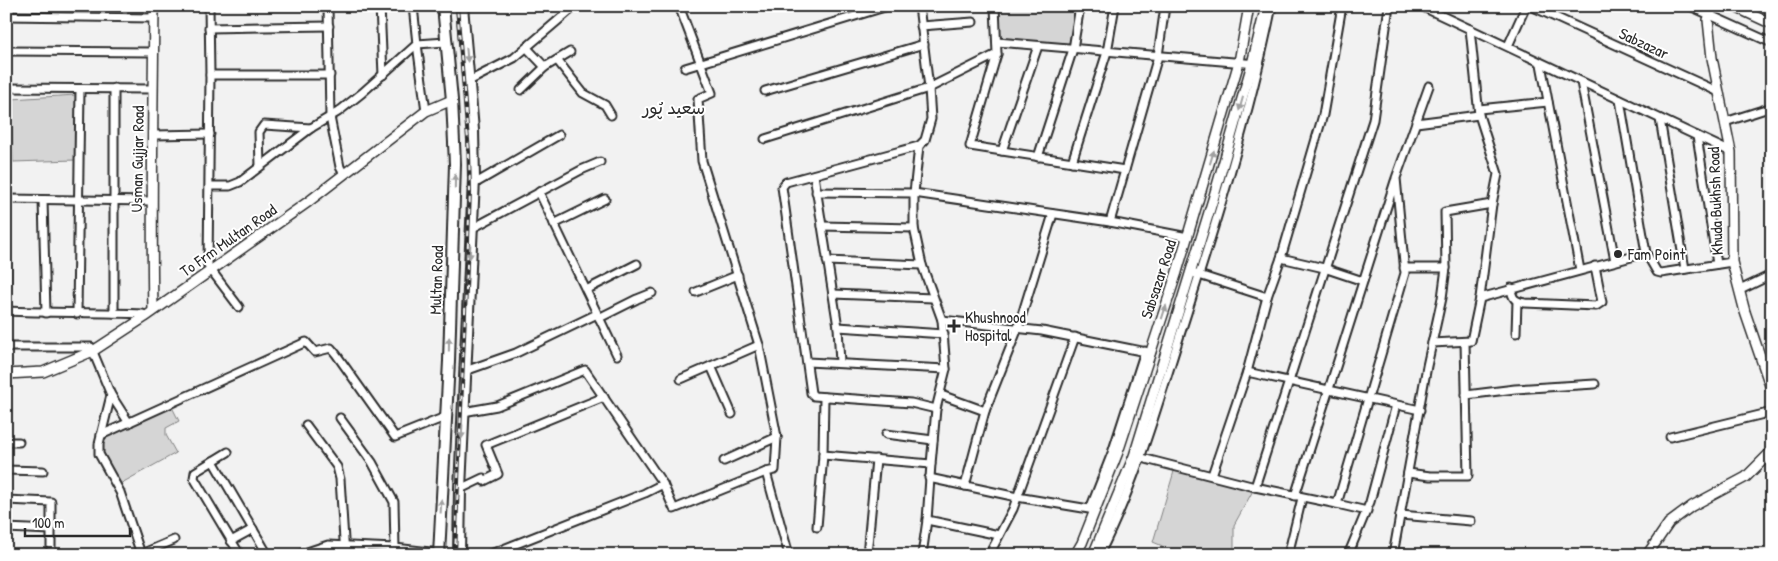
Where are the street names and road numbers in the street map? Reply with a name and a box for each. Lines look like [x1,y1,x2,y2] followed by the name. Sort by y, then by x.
[1616,22,1672,64] street label: Sabzazar
[125,105,149,213] street label: Usman Gujjar Road
[1702,146,1728,256] street label: Khuda Bukhsh Road
[175,198,281,282] street label: To Frm Multan Road
[1135,237,1181,321] street label: Sabsazar Road
[424,245,448,315] street label: Multan Road

